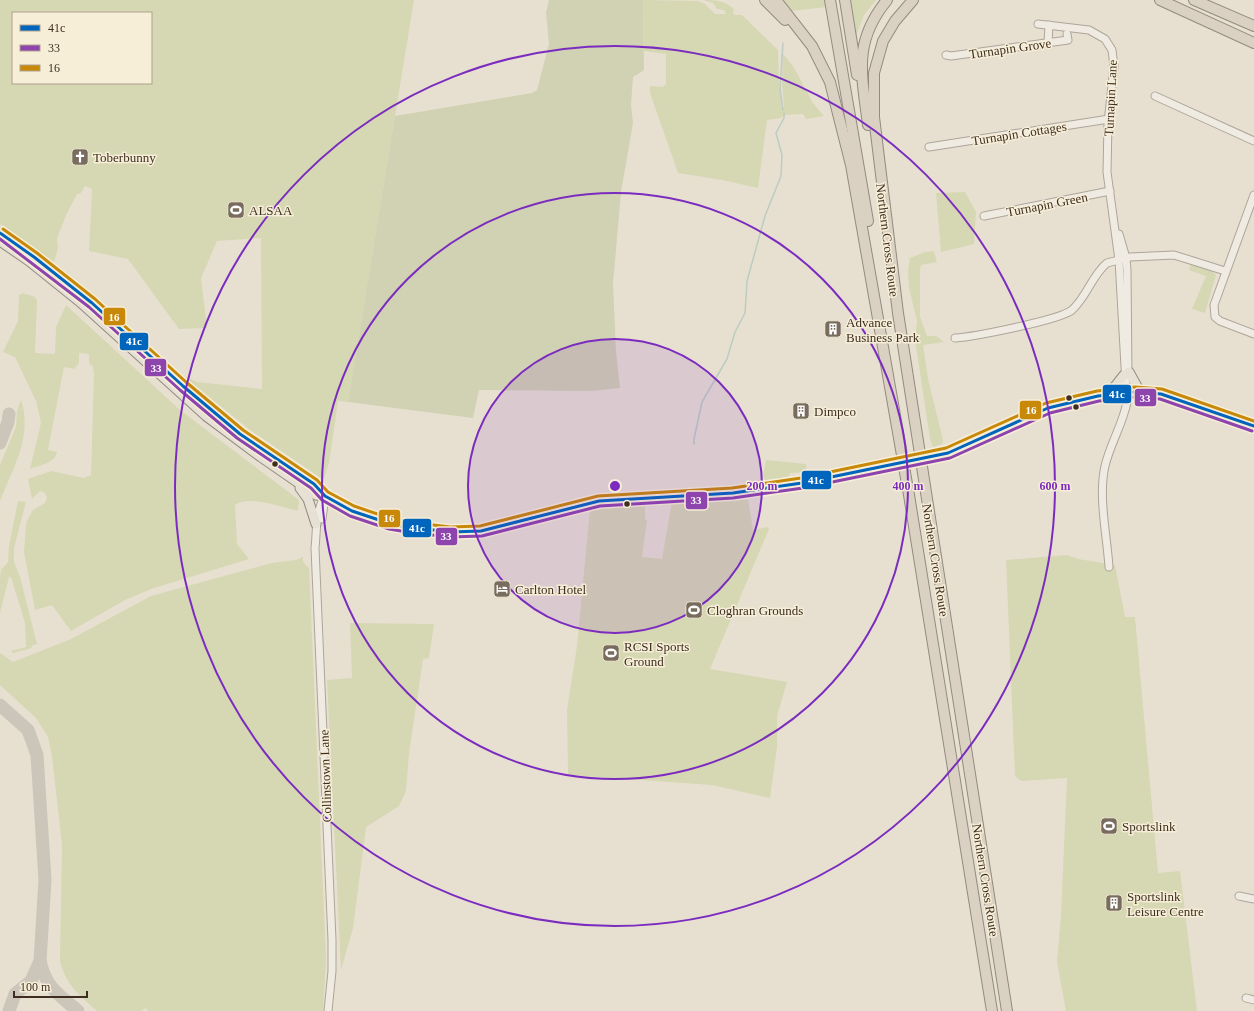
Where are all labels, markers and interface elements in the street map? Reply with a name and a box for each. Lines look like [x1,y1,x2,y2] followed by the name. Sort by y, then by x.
[12,12,152,84] legend
[48,21,65,35] text: 41c
[968,35,1052,62] street label: Turnapin Grove
[48,41,60,55] text: 33
[1101,59,1120,137] street label: Turnapin Lane
[48,61,60,75] text: 16
[971,119,1068,148] street label: Turnapin Cottages
[70,147,90,167] church icon: Toberbunny
[93,150,156,165] place label: Toberbunny
[873,183,902,298] street label: Northern Cross Route
[1005,189,1089,220] street label: Turnapin Green
[226,200,246,220] sports icon: ALSAA
[249,203,293,218] place label: ALSAA
[103,307,126,326] line badge: 16
[109,311,120,323] text: 16
[846,315,920,345] place label: Advance Business Park
[823,319,843,339] building icon: Advance Business Park
[119,332,149,351] line badge: 41c
[126,335,142,347] text: 41c
[144,358,167,377] line badge: 33
[151,362,162,374] text: 33
[1102,384,1132,404] line badge: 41c
[1109,388,1125,400] text: 41c
[1134,388,1157,407] line badge: 33
[1140,392,1151,404] text: 33
[1064,393,1074,403] unlabelled marker
[1019,400,1042,420] line badge: 16
[791,401,811,421] building icon: Dimpco
[1071,402,1081,412] unlabelled marker
[814,404,856,419] place label: Dimpco
[1026,404,1037,416] text: 16
[270,459,280,469] unlabelled marker
[801,470,832,490] line badge: 41c
[808,474,824,486] text: 41c
[608,479,622,493] centre of rings
[747,479,778,493] text: 200 m
[893,479,924,493] text: 400 m
[1040,479,1071,493] text: 600 m
[685,491,708,510] line badge: 33
[691,494,702,506] text: 33
[622,499,632,509] unlabelled marker
[919,503,952,618] street label: Northern Cross Route
[378,509,401,528] line badge: 16
[384,512,395,524] text: 16
[402,518,432,538] line badge: 41c
[409,522,425,534] text: 41c
[435,527,458,546] line badge: 33
[441,530,452,542] text: 33
[492,579,512,599] hotel icon: Carlton Hotel
[515,582,587,597] place label: Carlton Hotel
[684,600,704,620] sports icon: Cloghran Grounds
[707,603,803,618] place label: Cloghran Grounds
[624,639,689,669] place label: RCSI Sports Ground
[601,643,621,663] sports icon: RCSI Sports Ground
[316,729,335,823] street label: Collinstown Lane
[1099,816,1119,836] sports icon: Sportslink
[1122,819,1176,834] place label: Sportslink
[969,823,1002,938] street label: Northern Cross Route
[1127,889,1204,919] place label: Sportslink Leisure Centre
[1104,893,1124,913] building icon: Sportslink Leisure Centre
[14,973,87,999] scale bar
[20,980,51,994] text: 100 m

